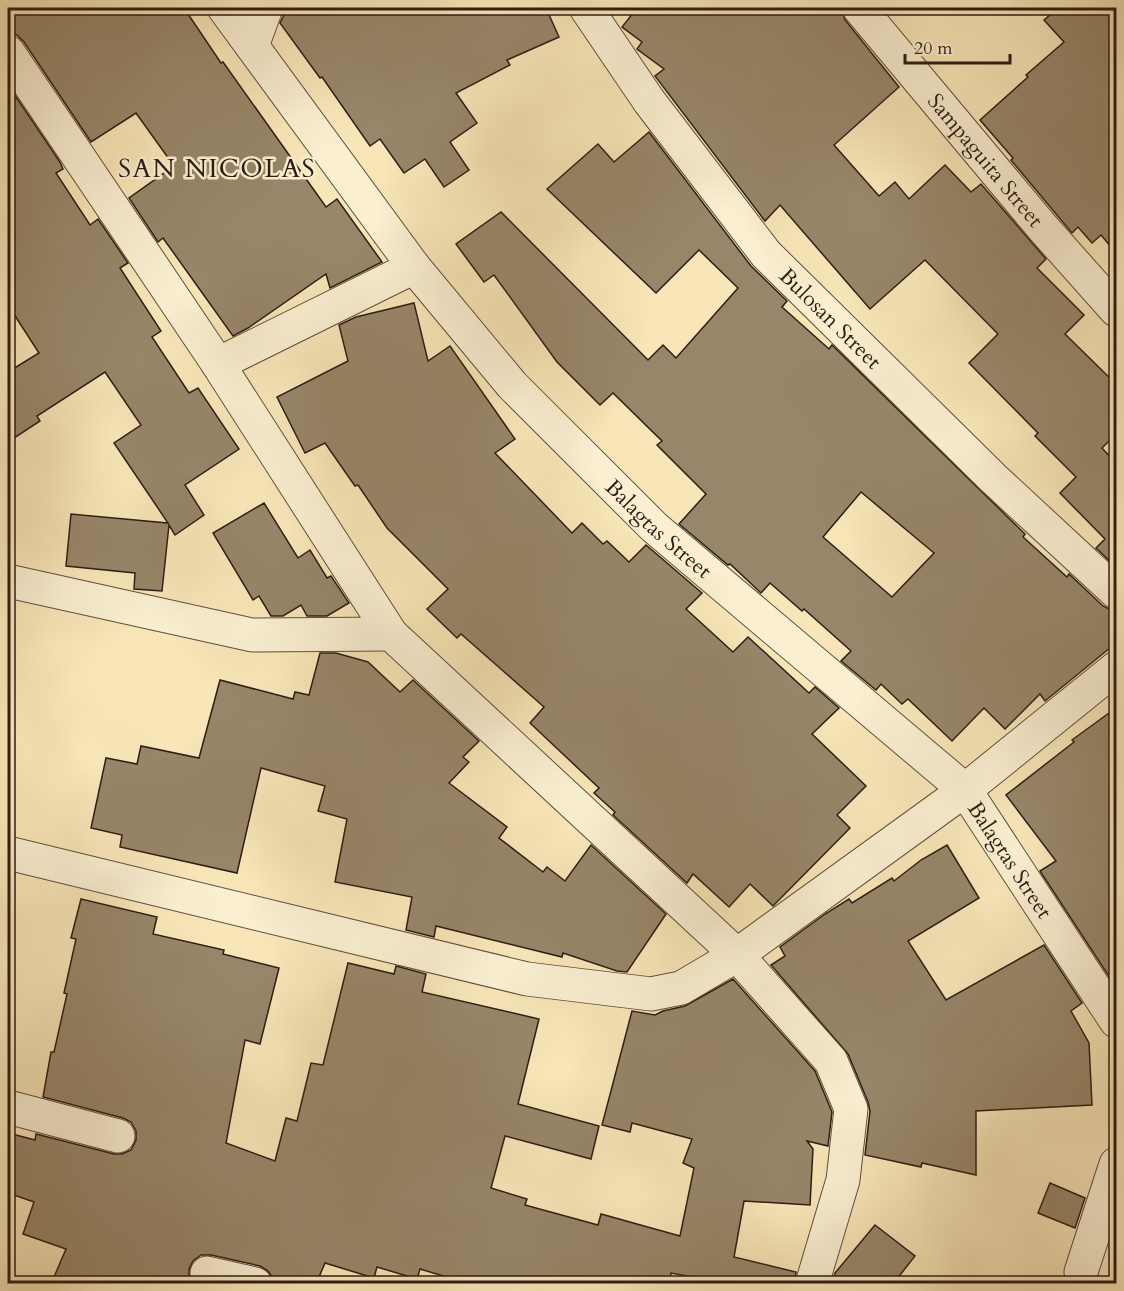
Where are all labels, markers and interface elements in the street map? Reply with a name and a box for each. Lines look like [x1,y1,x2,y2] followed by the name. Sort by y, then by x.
[905,27,1010,65] scale bar
[914,36,953,61] text: 20 m
[920,87,1050,234] street label: Sampaguita Street
[118,151,316,186] district label: SAN NICOLAS
[772,261,888,376] street label: Bulosan Street
[598,473,718,586] street label: Balagtas Street
[960,796,1059,925] street label: Balagtas Street

